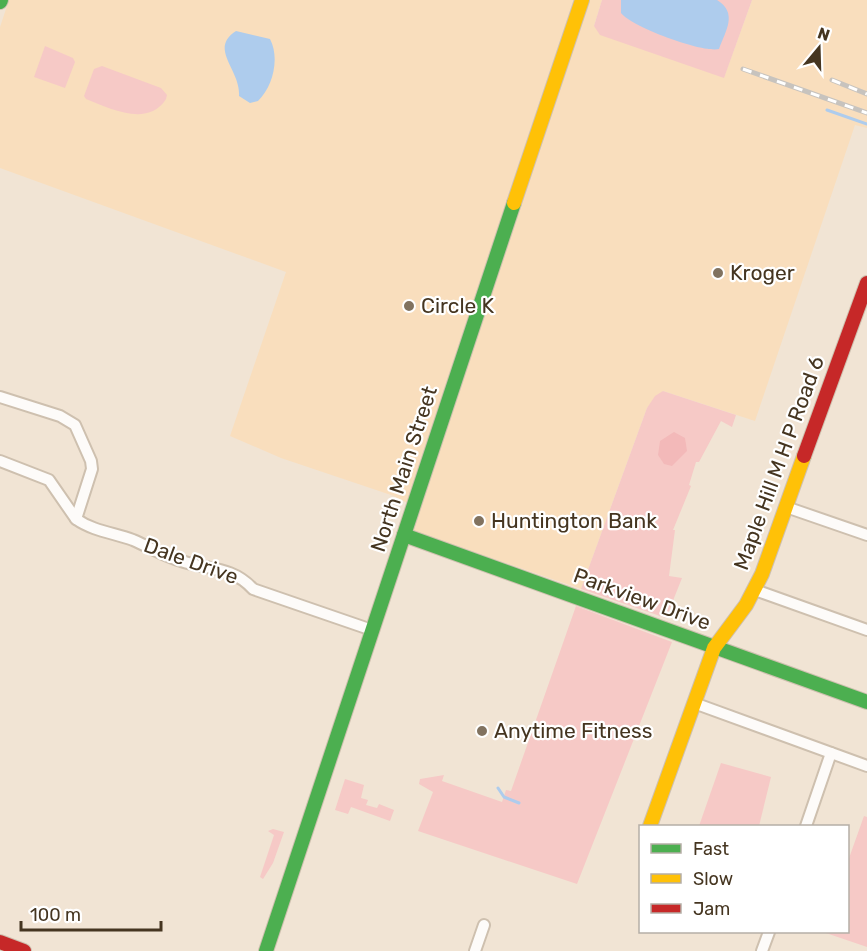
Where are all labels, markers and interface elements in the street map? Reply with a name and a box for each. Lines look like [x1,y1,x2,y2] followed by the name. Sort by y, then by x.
[789,18,849,78] north arrow
[815,23,832,45] text: N
[730,260,795,285] place label: Kroger
[711,266,725,280] marker: Kroger
[421,293,494,318] place label: Circle K
[402,299,416,313] marker: Circle K
[728,352,829,573] street label: Maple Hill M H P Road 6
[365,383,442,555] street label: North Main Street
[491,508,657,533] place label: Huntington Bank
[472,514,486,528] marker: Huntington Bank
[141,532,242,589] street label: Dale Drive
[570,562,714,635] street label: Parkview Drive
[494,718,652,743] place label: Anytime Fitness
[475,724,489,738] marker: Anytime Fitness
[639,825,849,933] legend
[693,838,729,860] text: Fast
[693,868,733,890] text: Slow
[21,894,160,932] scale bar
[693,898,730,920] text: Jam
[30,904,81,926] text: 100 m

